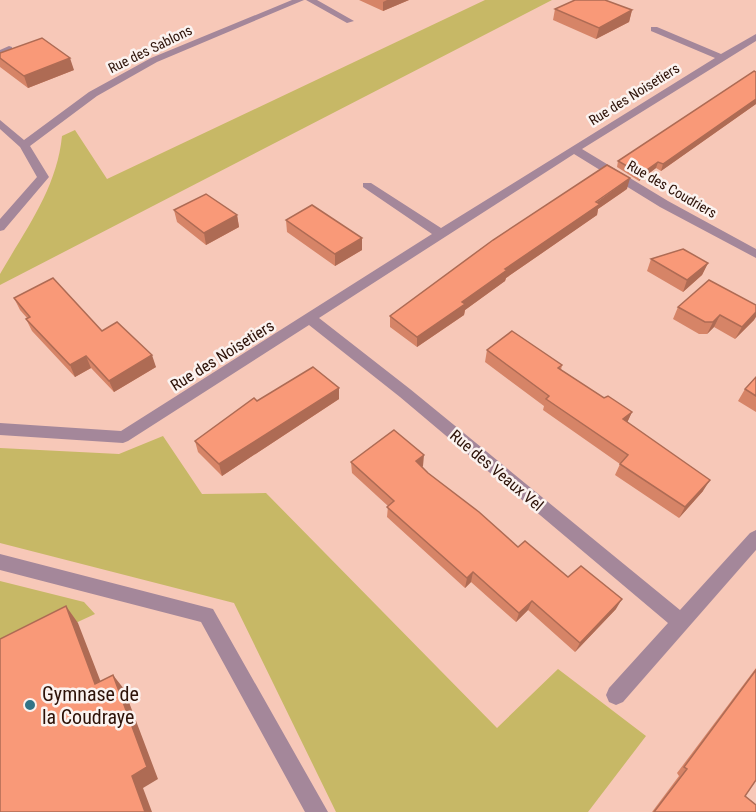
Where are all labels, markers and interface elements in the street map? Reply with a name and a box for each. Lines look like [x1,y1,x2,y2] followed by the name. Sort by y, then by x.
[105,22,195,76] street label: Rue des Sablons
[586,60,682,128] street label: Rue des Noisetiers
[625,157,719,221] street label: Rue des Coudriers
[167,316,277,395] street label: Rue des Noisetiers
[446,426,547,515] street label: Rue des Veaux Vel
[42,682,139,729] place label: Gymnase de la Coudraye
[23,698,37,712] marker: Gymnase de la Coudraye

